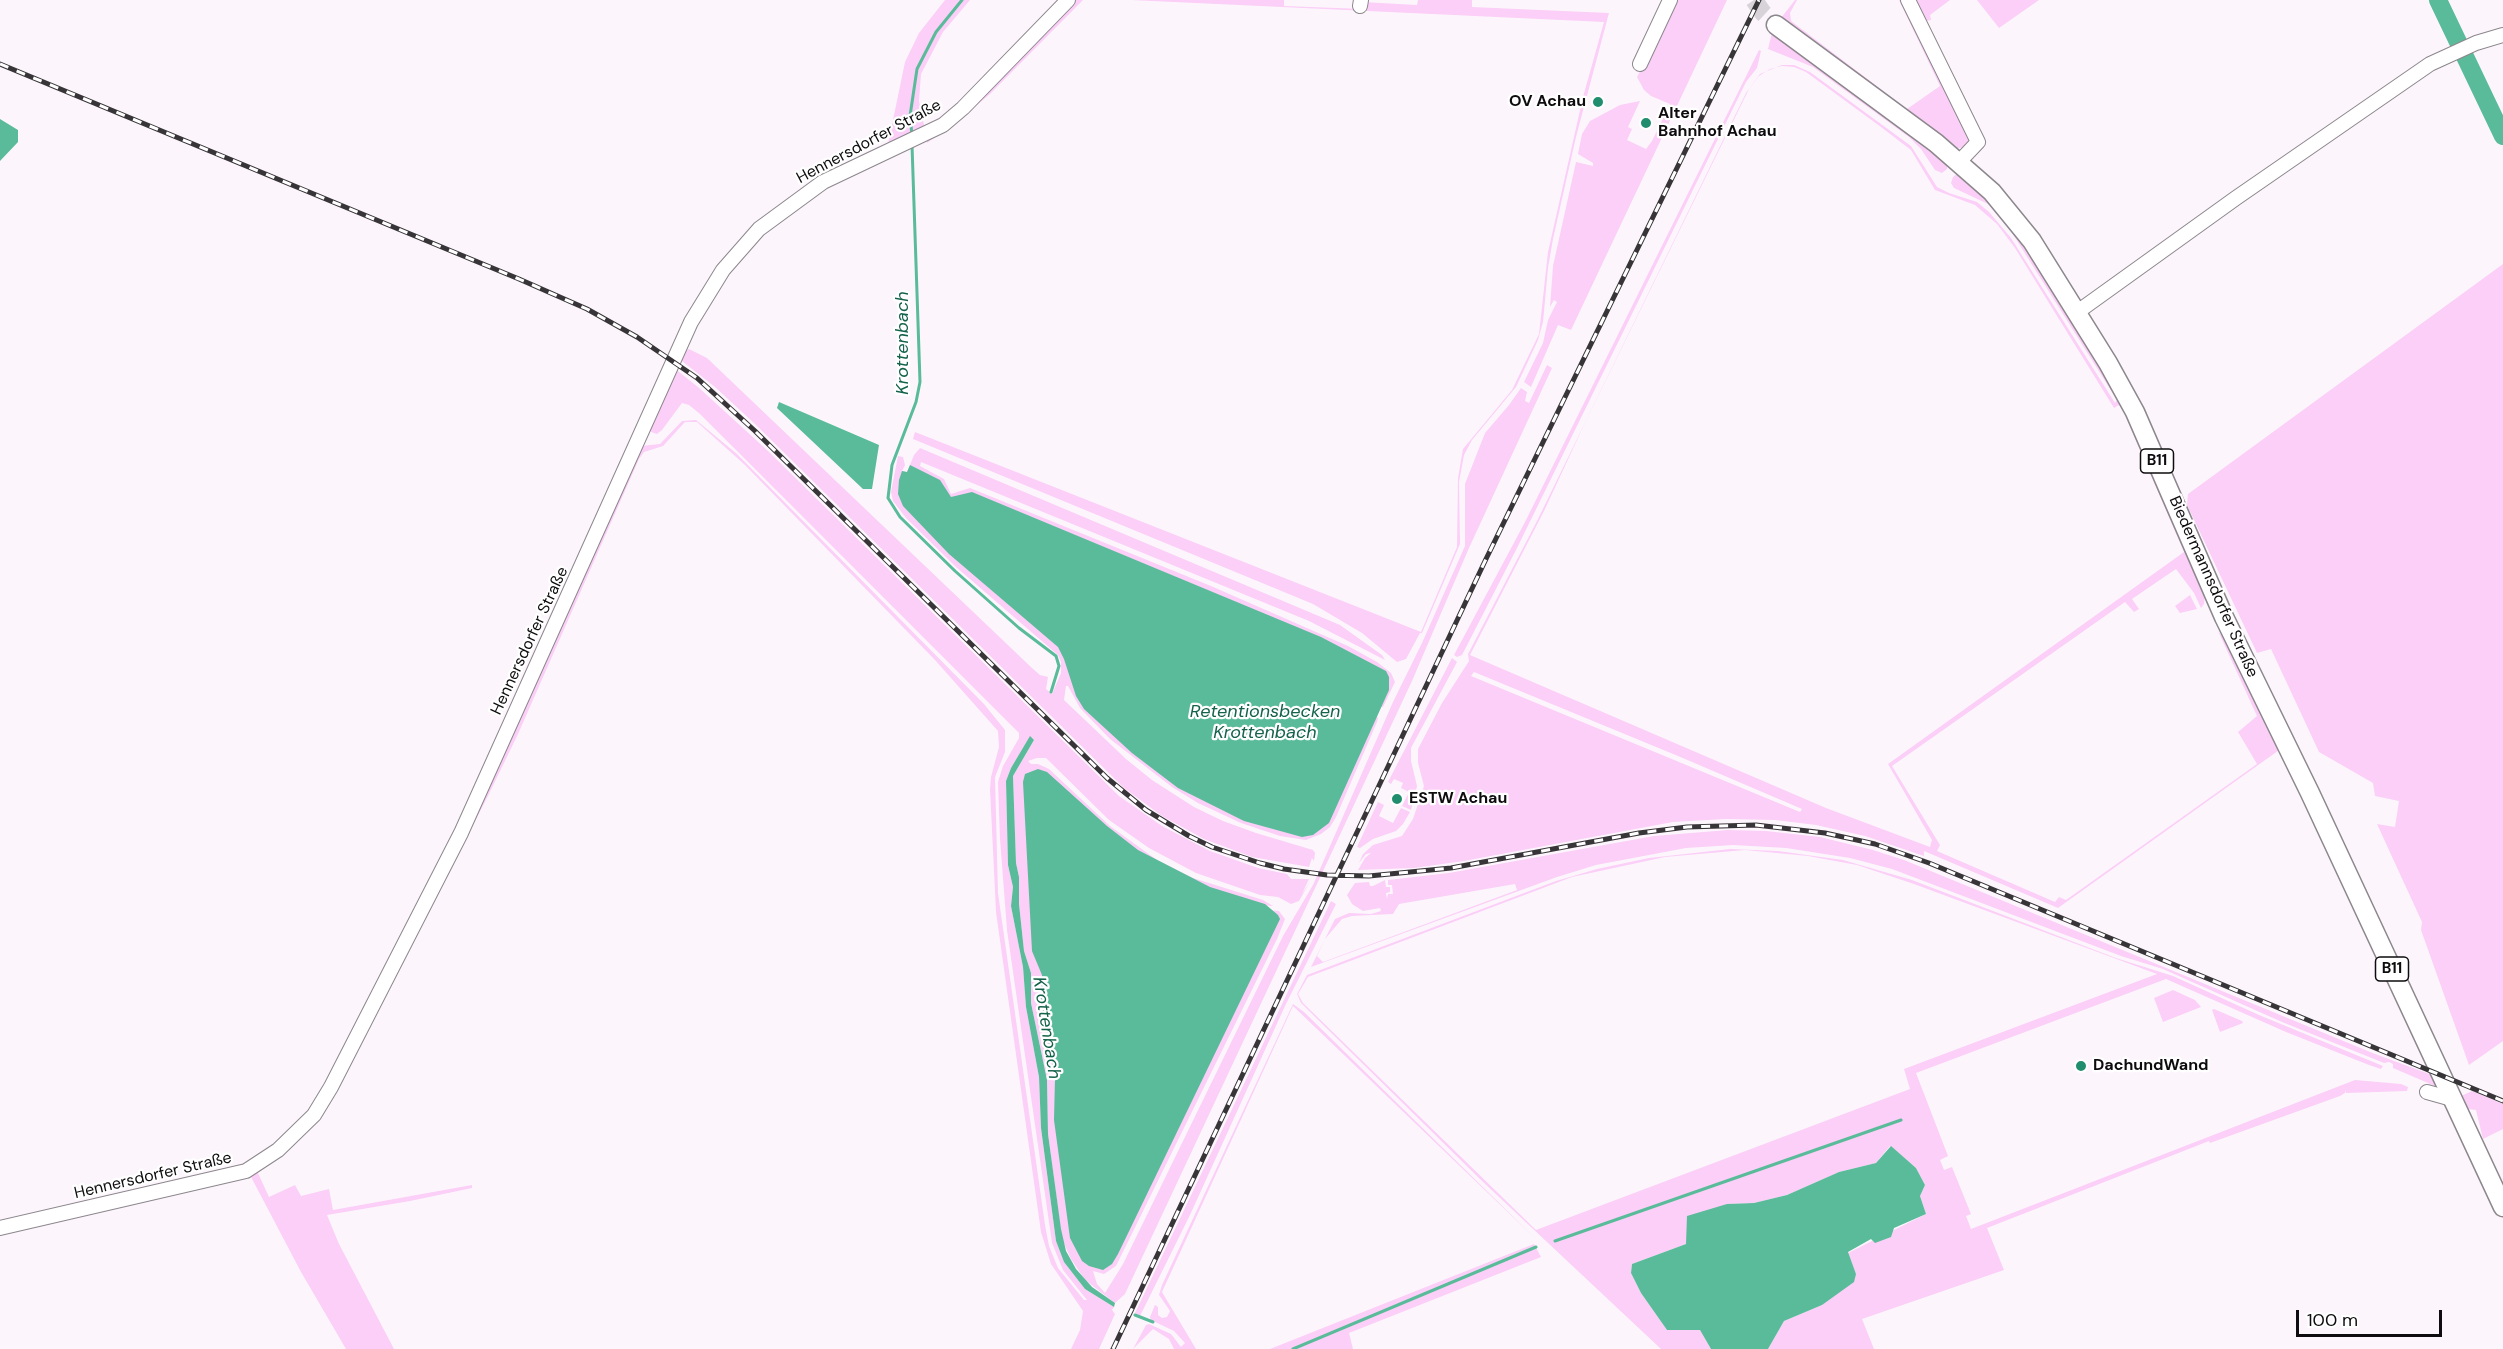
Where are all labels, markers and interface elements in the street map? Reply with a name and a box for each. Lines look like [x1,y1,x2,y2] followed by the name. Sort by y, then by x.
[1509,92,1586,112] place label: OV Achau
[1591,95,1605,109] marker: OV Achau
[793,96,945,188] street label: Hennersdorfer Straße
[1658,104,1776,142] place label: Alter Bahnhof Achau
[1639,116,1653,130] marker: Alter Bahnhof Achau
[892,291,914,395] water label: Krottenbach
[2140,449,2174,473] road number: B11
[2164,493,2262,681] street label: Biedermannsdorfer Straße
[487,564,573,718] street label: Hennersdorfer Straße
[1190,701,1340,744] water label: Retentionsbecken Krottenbach
[1409,789,1507,809] place label: ESTW Achau
[1390,792,1404,806] marker: ESTW Achau
[2376,957,2408,981] road number: B11
[1027,975,1065,1081] water label: Krottenbach
[2093,1056,2209,1076] place label: DachundWand
[2074,1059,2088,1073] marker: DachundWand
[72,1149,234,1203] street label: Hennersdorfer Straße
[2299,1298,2444,1336] scale bar
[2307,1308,2358,1332] text: 100 m

